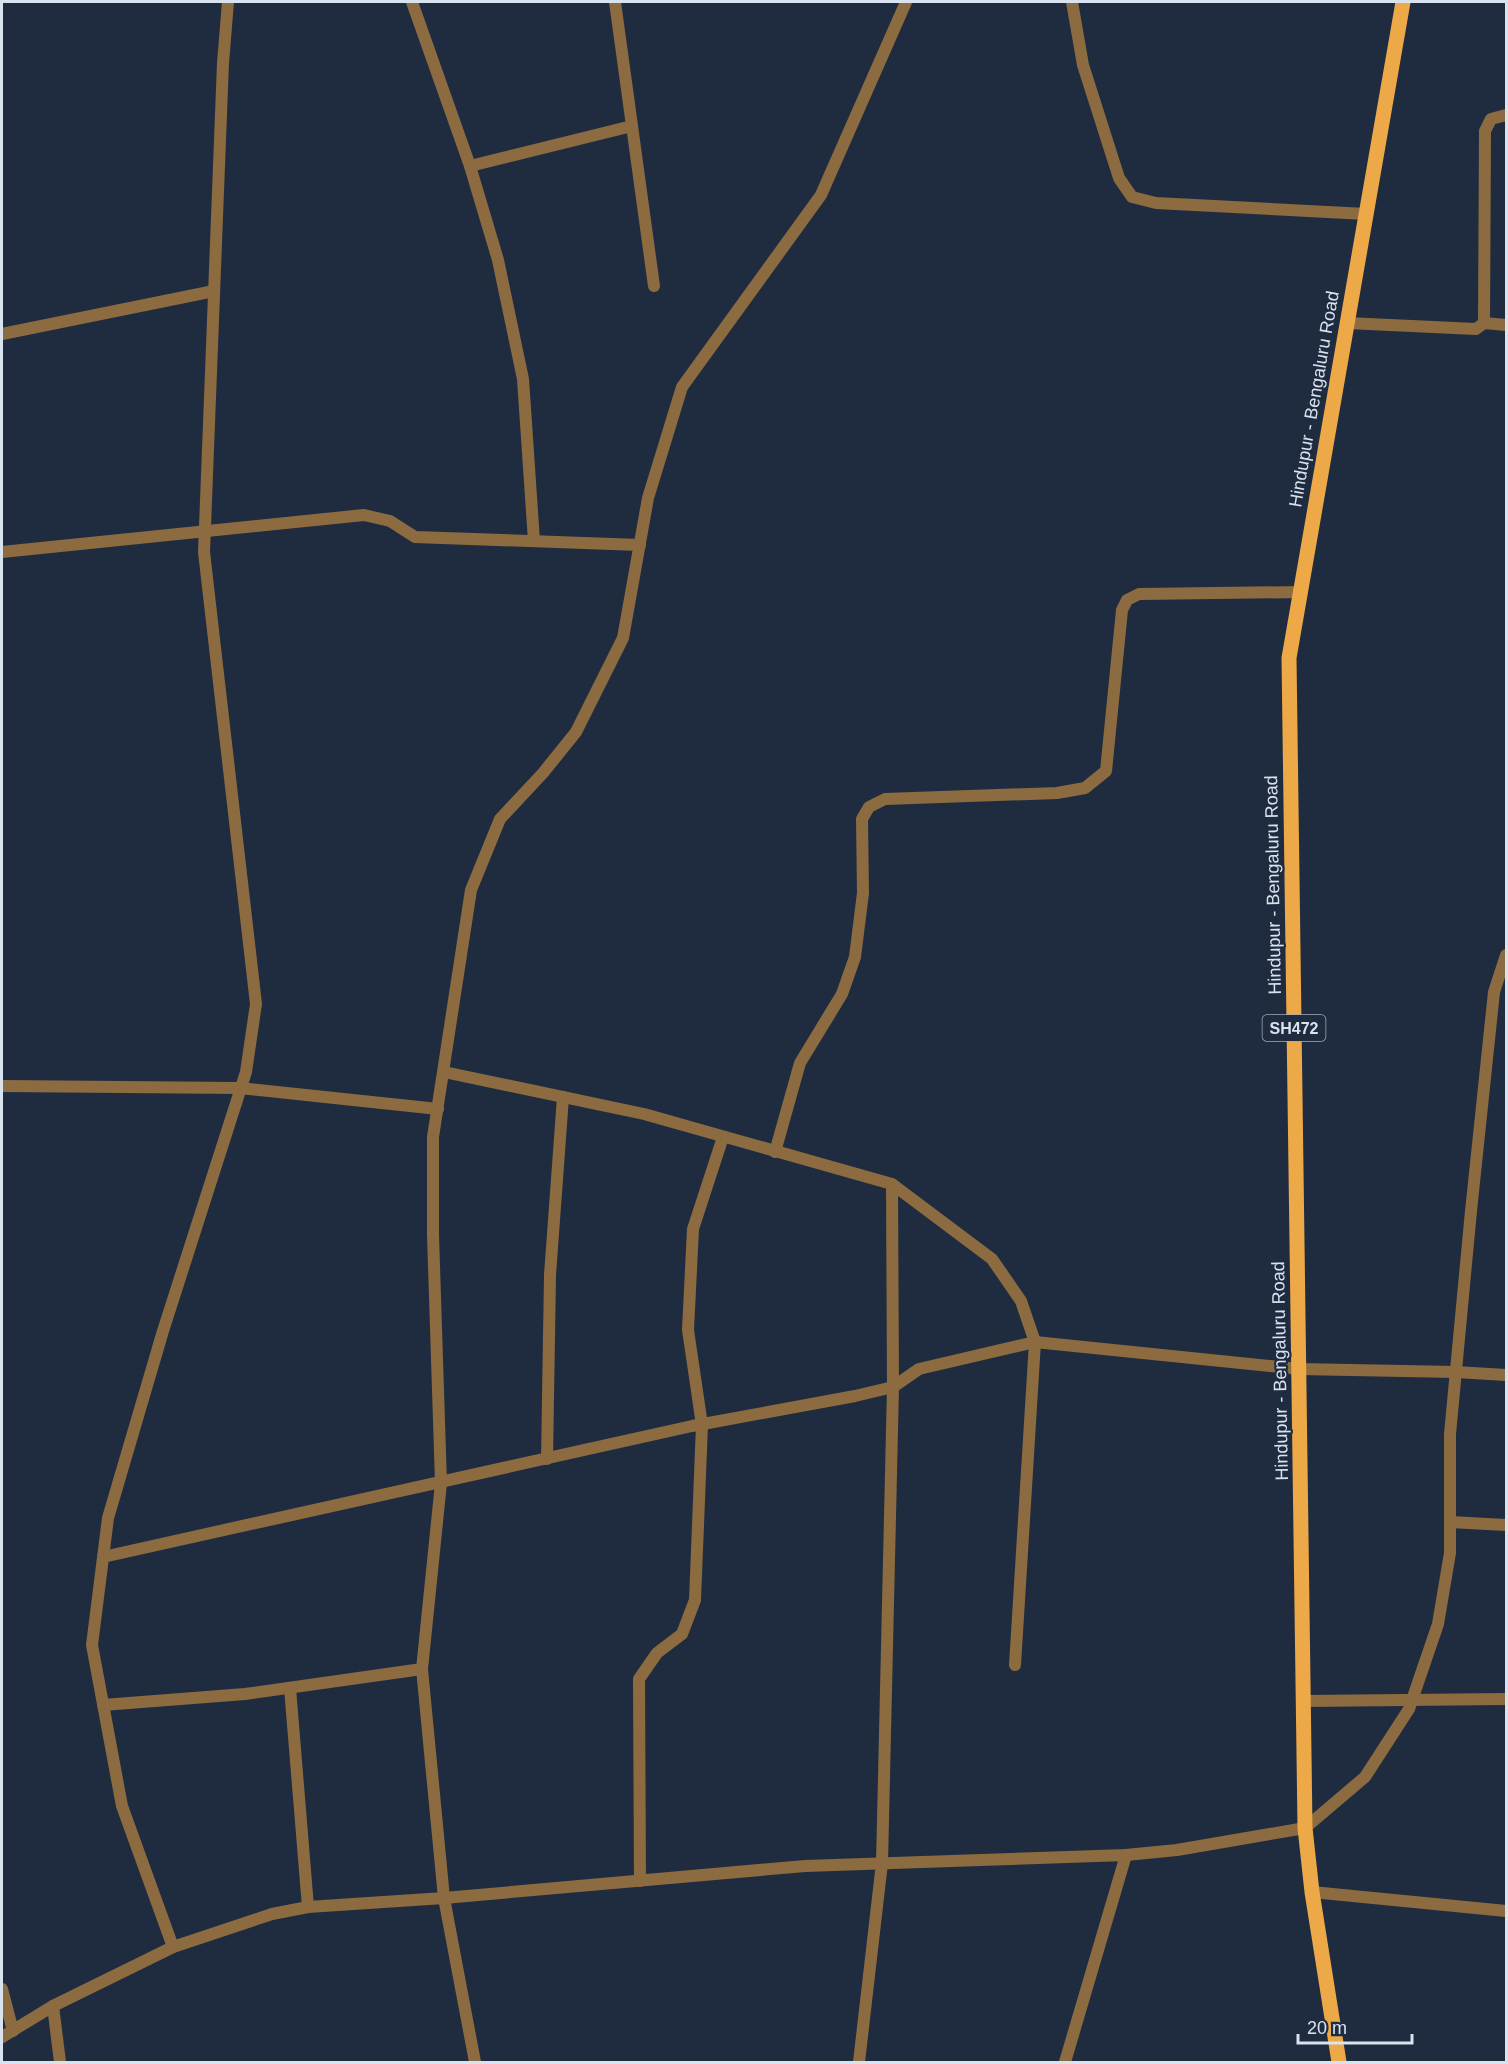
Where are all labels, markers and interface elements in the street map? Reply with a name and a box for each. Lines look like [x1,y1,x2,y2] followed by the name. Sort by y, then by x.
[1285,289,1343,509] street label: Hindupur - Bengaluru Road
[1261,775,1285,995] street label: Hindupur - Bengaluru Road
[1262,1015,1326,1041] road number: SH472
[1268,1261,1292,1481] street label: Hindupur - Bengaluru Road
[1298,2007,1412,2045] scale bar
[1307,2018,1347,2038] text: 20 m

